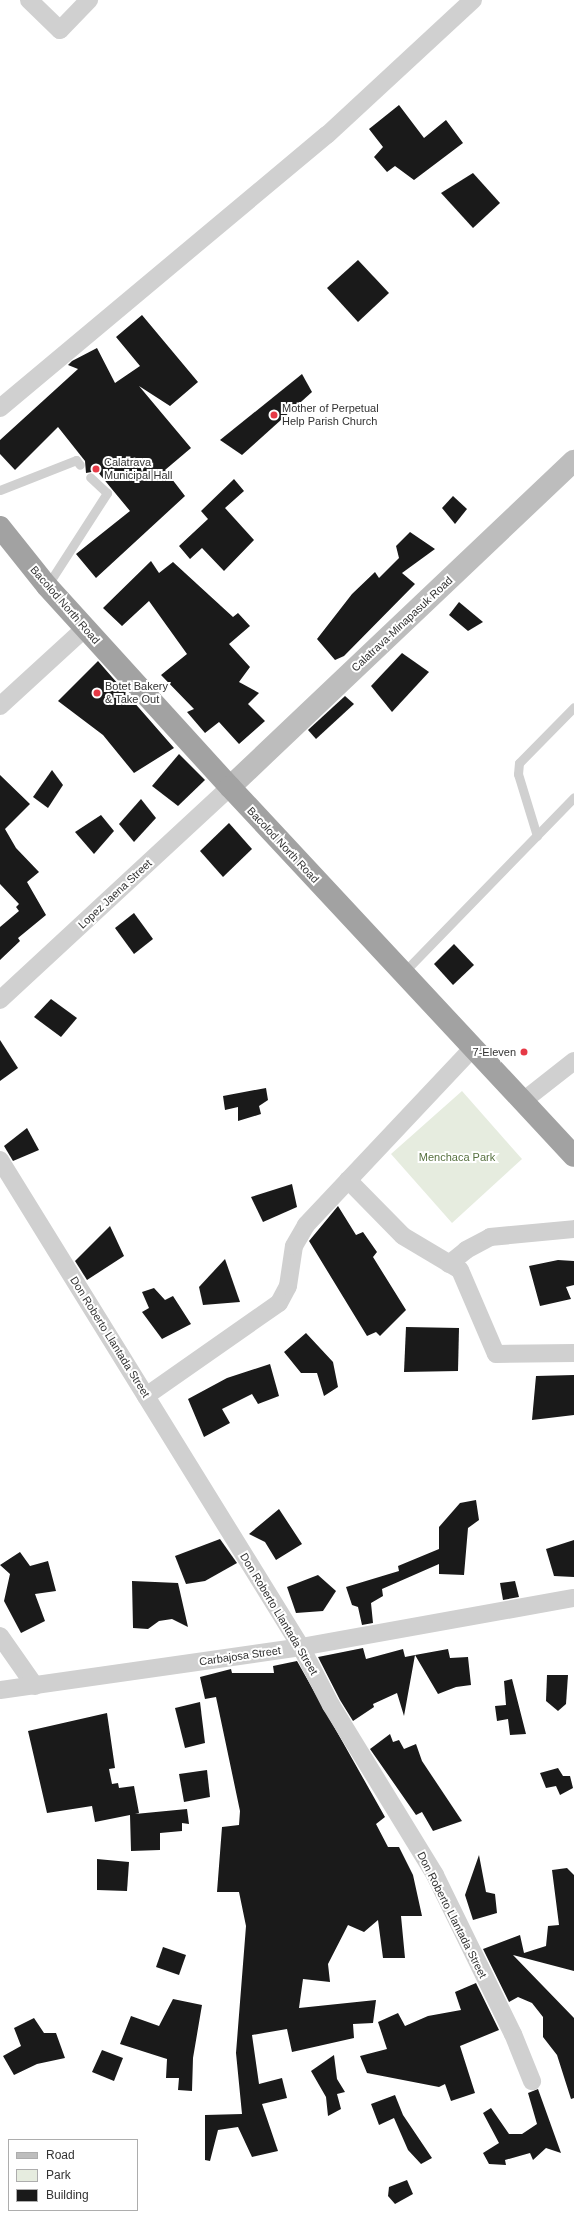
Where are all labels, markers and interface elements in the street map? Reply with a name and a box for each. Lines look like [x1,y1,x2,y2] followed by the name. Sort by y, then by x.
[282,402,379,428] place label: Mother of Perpetual Help Parish Church
[269,410,279,420] marker: Mother of Perpetual Help Parish Church
[104,456,172,482] place label: Calatrava Municipal Hall
[91,464,101,474] marker: Calatrava Municipal Hall
[28,563,102,647] street label: Bacolod North Road
[349,574,455,674] street label: Calatrava-Minapasuk Road
[105,680,168,706] place label: Botet Bakery & Take Out
[92,688,102,698] marker: Botet Bakery & Take Out
[244,804,322,886] street label: Bacolod North Road
[76,857,154,931] street label: Lopez Jaena Street
[473,1045,516,1059] place label: 7-Eleven
[519,1047,529,1057] marker: 7-Eleven
[419,1150,495,1164] park label: Menchaca Park
[67,1274,153,1400] street label: Don Roberto Llantada Street
[237,1551,321,1677] street label: Don Roberto Llantada Street
[198,1644,282,1668] street label: Carbajosa Street
[414,1850,490,1980] street label: Don Roberto Llantada Street
[8,2139,138,2211] legend
[46,2148,75,2162] text: Road
[46,2168,71,2182] text: Park
[46,2188,89,2202] text: Building

